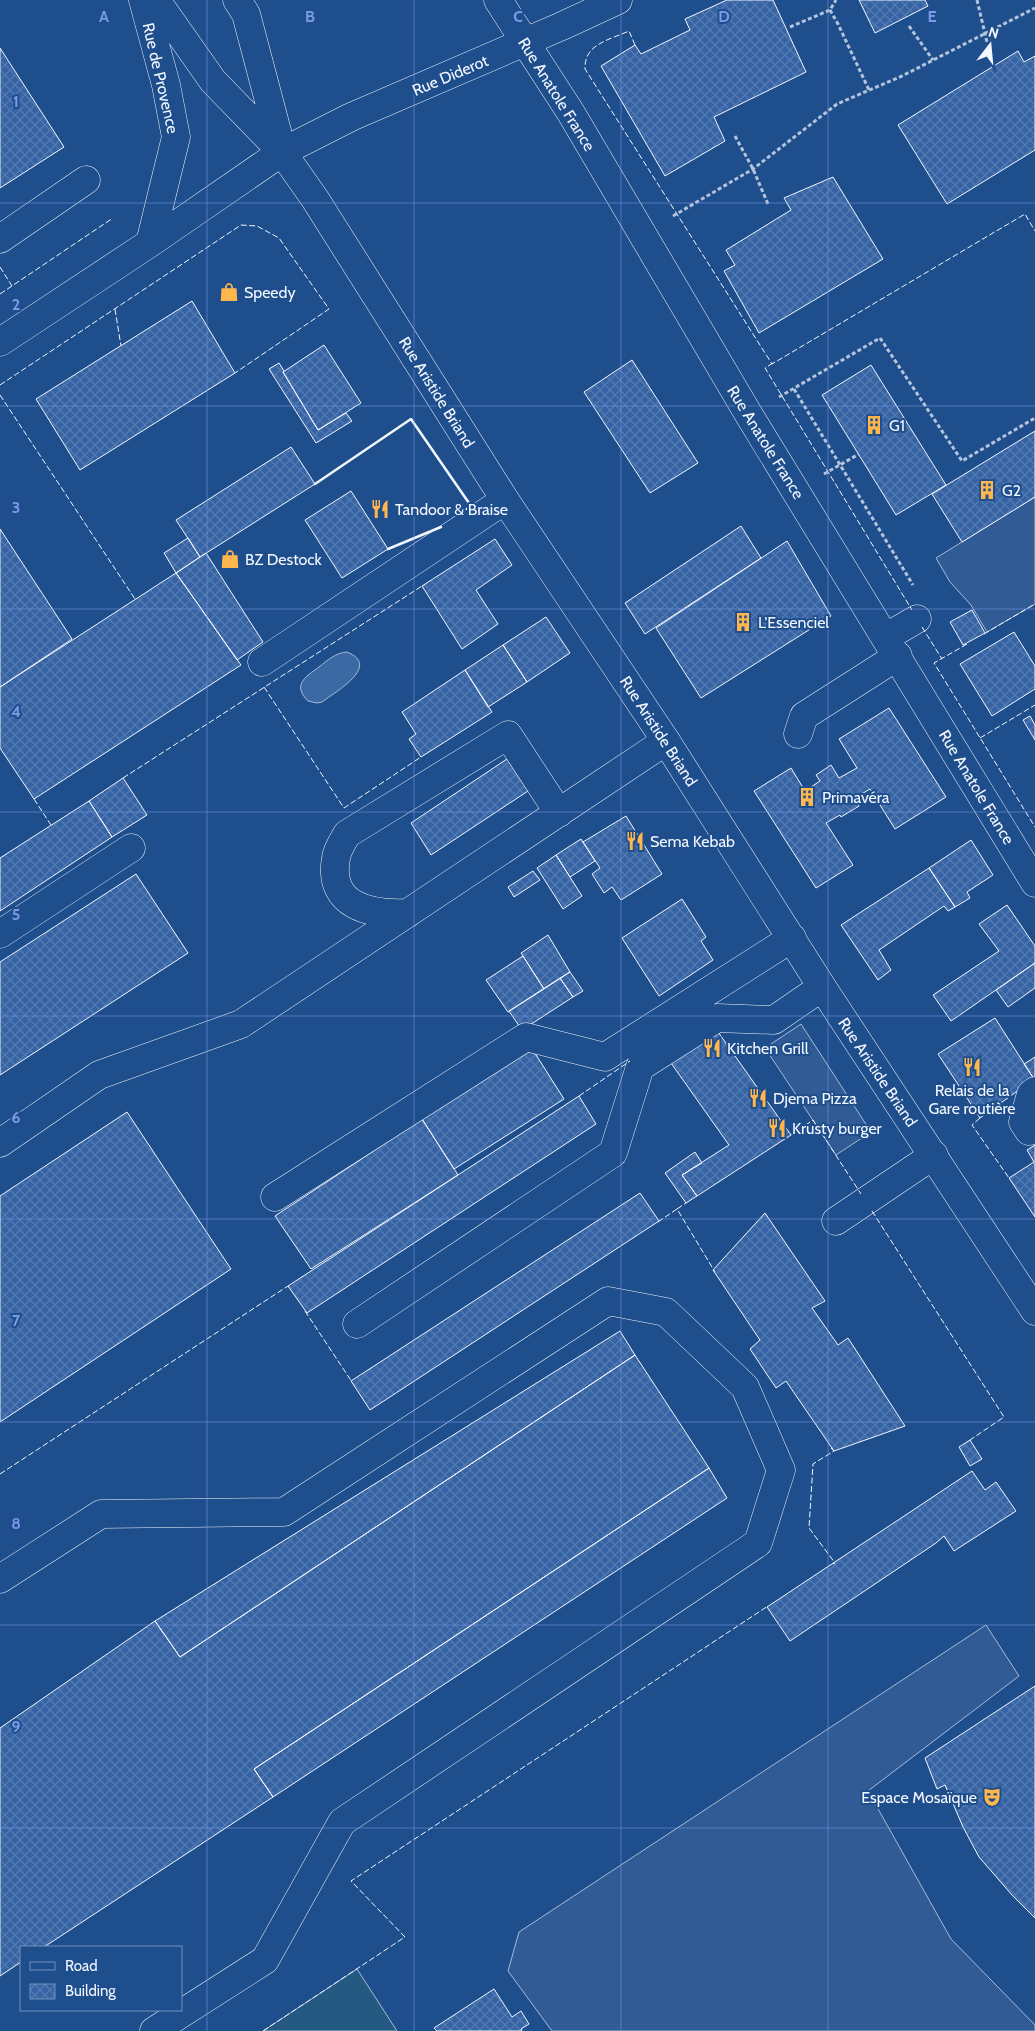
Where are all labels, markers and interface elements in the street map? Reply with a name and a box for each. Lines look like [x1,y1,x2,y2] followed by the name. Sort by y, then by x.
[99,7,109,26] text: A
[305,7,315,26] text: B
[513,7,523,26] text: C
[718,7,730,26] text: D
[927,7,937,26] text: E
[965,20,1015,70] north arrow
[139,21,182,135] street label: Rue de Provence
[986,22,1001,43] text: N
[514,34,599,154] street label: Rue Anatole France
[409,51,492,100] street label: Rue Diderot
[13,92,19,111] text: 1
[218,281,240,303] shop icon: Speedy
[244,283,296,302] place label: Speedy
[12,295,20,314] text: 2
[395,333,478,451] street label: Rue Aristide Briand
[723,382,808,502] street label: Rue Anatole France
[863,414,885,436] building icon: G1
[889,416,905,435] place label: G1
[976,479,998,501] building icon: G2
[1002,481,1021,500] place label: G2
[12,498,20,517] text: 3
[369,498,391,520] restaurant icon: Tandoor & Braise
[395,500,508,519] place label: Tandoor & Braise
[219,548,241,570] shop icon: BZ Destock
[245,550,323,569] place label: BZ Destock
[732,611,754,633] building icon: L'Essenciel
[758,613,829,632] place label: L'Essenciel
[616,673,701,790] street label: Rue Aristide Briand
[11,702,21,721] text: 4
[935,727,1018,848] street label: Rue Anatole France
[796,786,818,808] building icon: Primavéra
[822,788,890,807] place label: Primavéra
[624,830,646,852] restaurant icon: Sema Kebab
[650,832,735,851] place label: Sema Kebab
[12,905,20,924] text: 5
[834,1014,921,1130] street label: Rue Aristide Briand
[701,1037,723,1059] restaurant icon: Kitchen Grill
[727,1039,809,1058] place label: Kitchen Grill
[961,1056,983,1078] restaurant icon: Relais de la Gare routière
[928,1081,1016,1118] place label: Relais de la Gare routière
[747,1087,769,1109] restaurant icon: Djema Pizza
[773,1089,857,1108] place label: Djema Pizza
[12,1108,21,1127] text: 6
[766,1117,788,1139] restaurant icon: Krusty burger
[792,1119,883,1138] place label: Krusty burger
[12,1311,21,1330] text: 7
[11,1514,21,1533] text: 8
[12,1717,21,1736] text: 9
[981,1786,1003,1808] theatre icon: Espace Mosaïque
[861,1788,977,1807] place label: Espace Mosaïque
[20,1946,182,2011] legend
[65,1957,98,1975] text: Road
[65,1982,116,2000] text: Building

